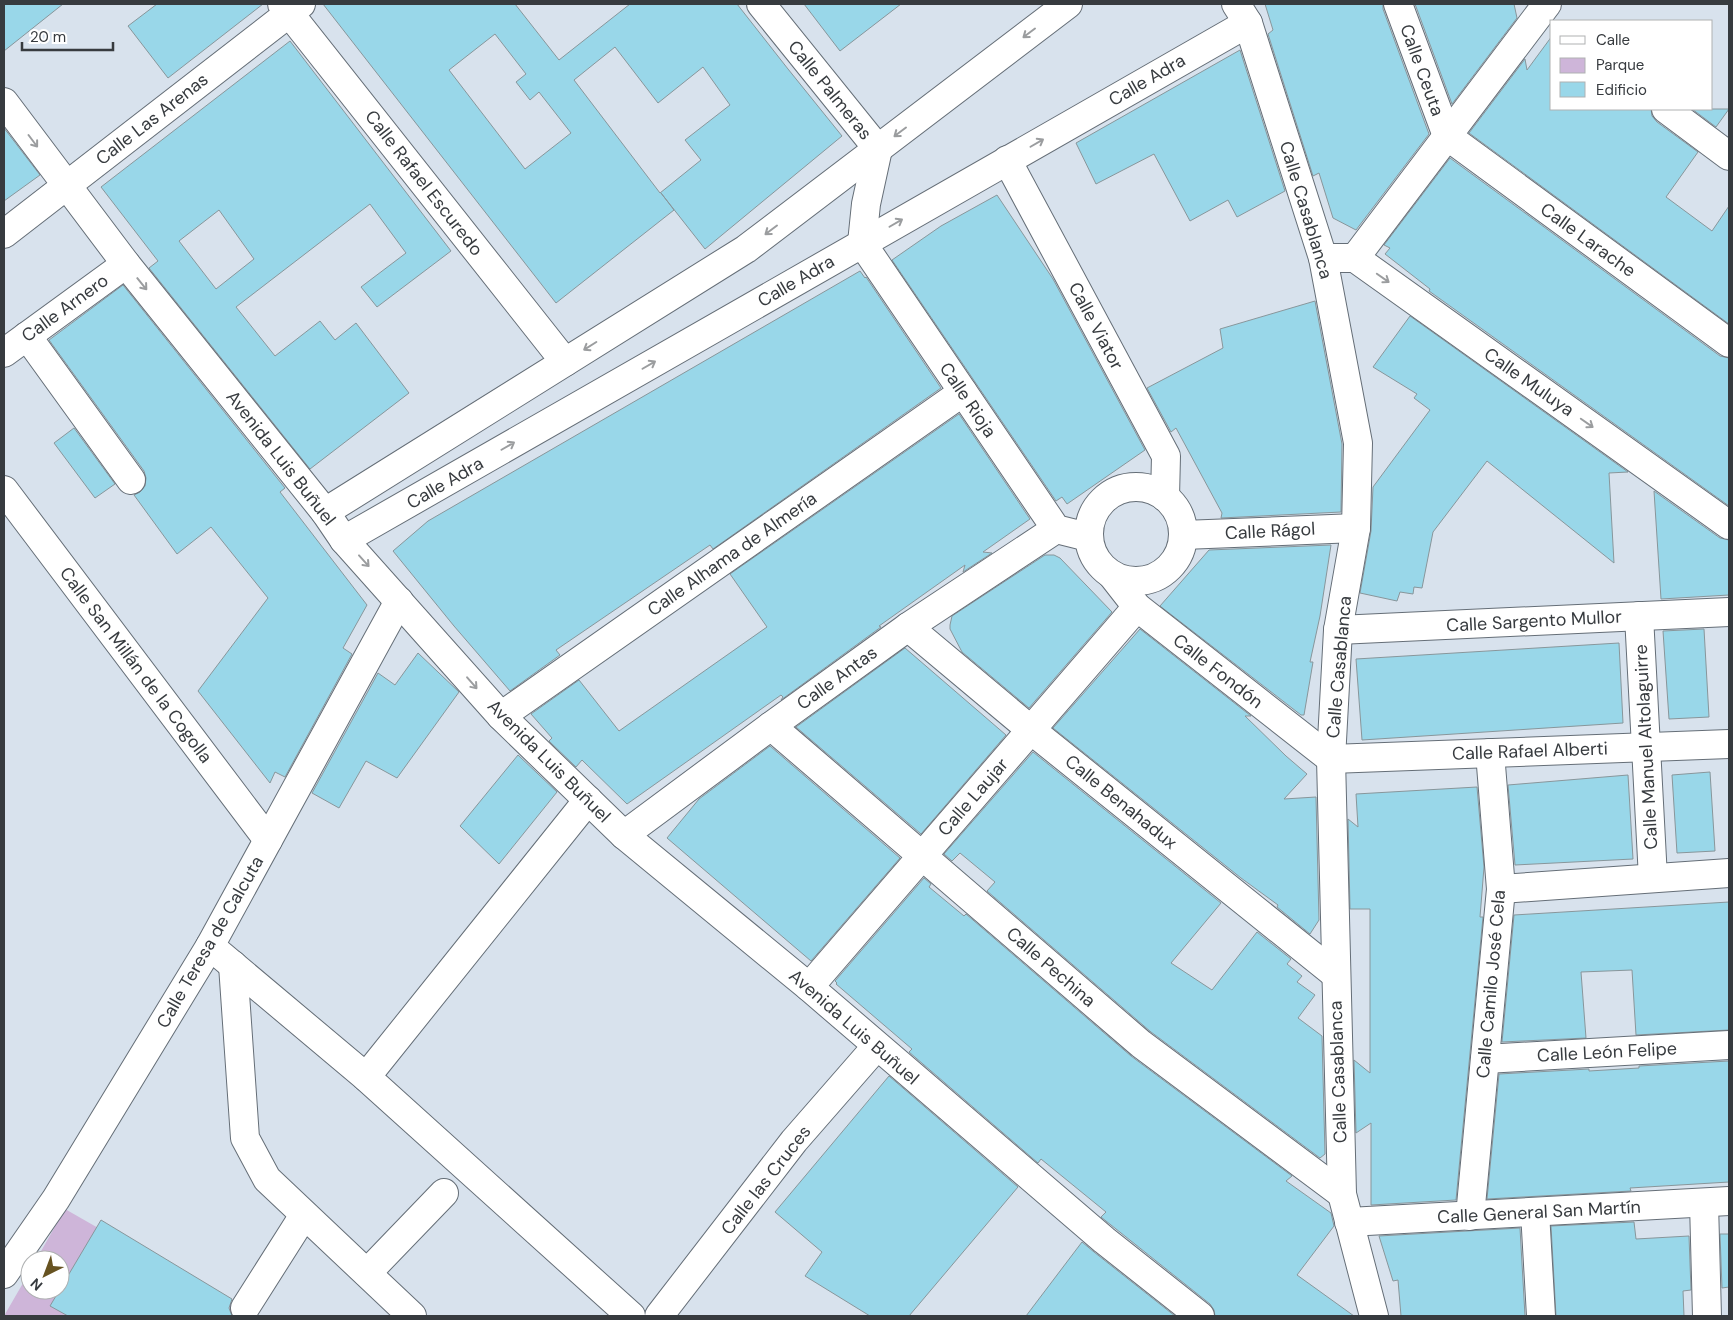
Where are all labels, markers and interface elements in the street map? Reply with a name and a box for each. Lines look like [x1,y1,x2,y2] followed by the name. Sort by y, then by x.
[22,20,114,52] scale bar
[1550,20,1713,110] legend
[1394,21,1450,119] street label: Calle Ceuta
[30,27,66,47] text: 20 m
[1023,28,1036,39] one-way arrow
[1596,30,1630,50] text: Calle
[782,35,878,145] street label: Calle Palmeras
[1104,48,1190,112] street label: Calle Adra
[1596,55,1644,75] text: Parque
[91,68,213,170] street label: Calle Las Arenas
[1596,80,1647,100] text: Edificio
[359,105,489,261] street label: Calle Rafael Escuredo
[894,127,907,138] one-way arrow
[28,134,38,148] one-way arrow
[1030,137,1044,147] one-way arrow
[1274,138,1338,282] street label: Calle Casablanca
[1536,197,1640,283] street label: Calle Larache
[889,218,903,228] one-way arrow
[765,225,778,236] one-way arrow
[753,249,839,313] street label: Calle Adra
[17,268,113,348] street label: Calle Arnero
[1376,273,1390,283] one-way arrow
[137,277,147,291] one-way arrow
[1063,278,1129,374] street label: Calle Viator
[583,342,597,352] one-way arrow
[1479,342,1579,422] street label: Calle Muluya
[934,358,1002,442] street label: Calle Rioja
[641,360,656,370] one-way arrow
[221,386,341,530] street label: Avenida Luis Buñuel
[1580,418,1594,428] one-way arrow
[501,441,516,451] one-way arrow
[402,451,488,515] street label: Calle Adra
[643,486,821,622] street label: Calle Alhama de Almería
[1224,517,1316,545] street label: Calle Rágol
[358,555,370,568] one-way arrow
[54,562,218,768] street label: Calle San Millán de la Cogolla
[1321,595,1357,739] street label: Calle Casablanca
[1446,604,1623,638] street label: Calle Sargento Mullor
[1168,628,1268,714] street label: Calle Fondón
[792,641,882,715] street label: Calle Antas
[1629,644,1663,850] street label: Calle Manuel Altolaguirre
[466,676,477,689] one-way arrow
[482,694,616,828] street label: Avenida Luis Buñuel
[1452,736,1608,766] street label: Calle Rafael Alberti
[1060,749,1182,855] street label: Calle Benahadux
[932,753,1014,841] street label: Calle Laujar
[151,852,269,1032] street label: Calle Teresa de Calcuta
[1471,889,1511,1079] street label: Calle Camilo José Cela
[1001,922,1101,1012] street label: Calle Pechina
[784,964,924,1090] street label: Avenida Luis Buñuel
[1324,1000,1352,1144] street label: Calle Casablanca
[1536,1036,1678,1068] street label: Calle León Felipe
[716,1120,816,1240] street label: Calle las Cruces
[1437,1195,1641,1229] street label: Calle General San Martín
[20,1250,70,1300] north arrow
[26,1275,46,1295] text: N

